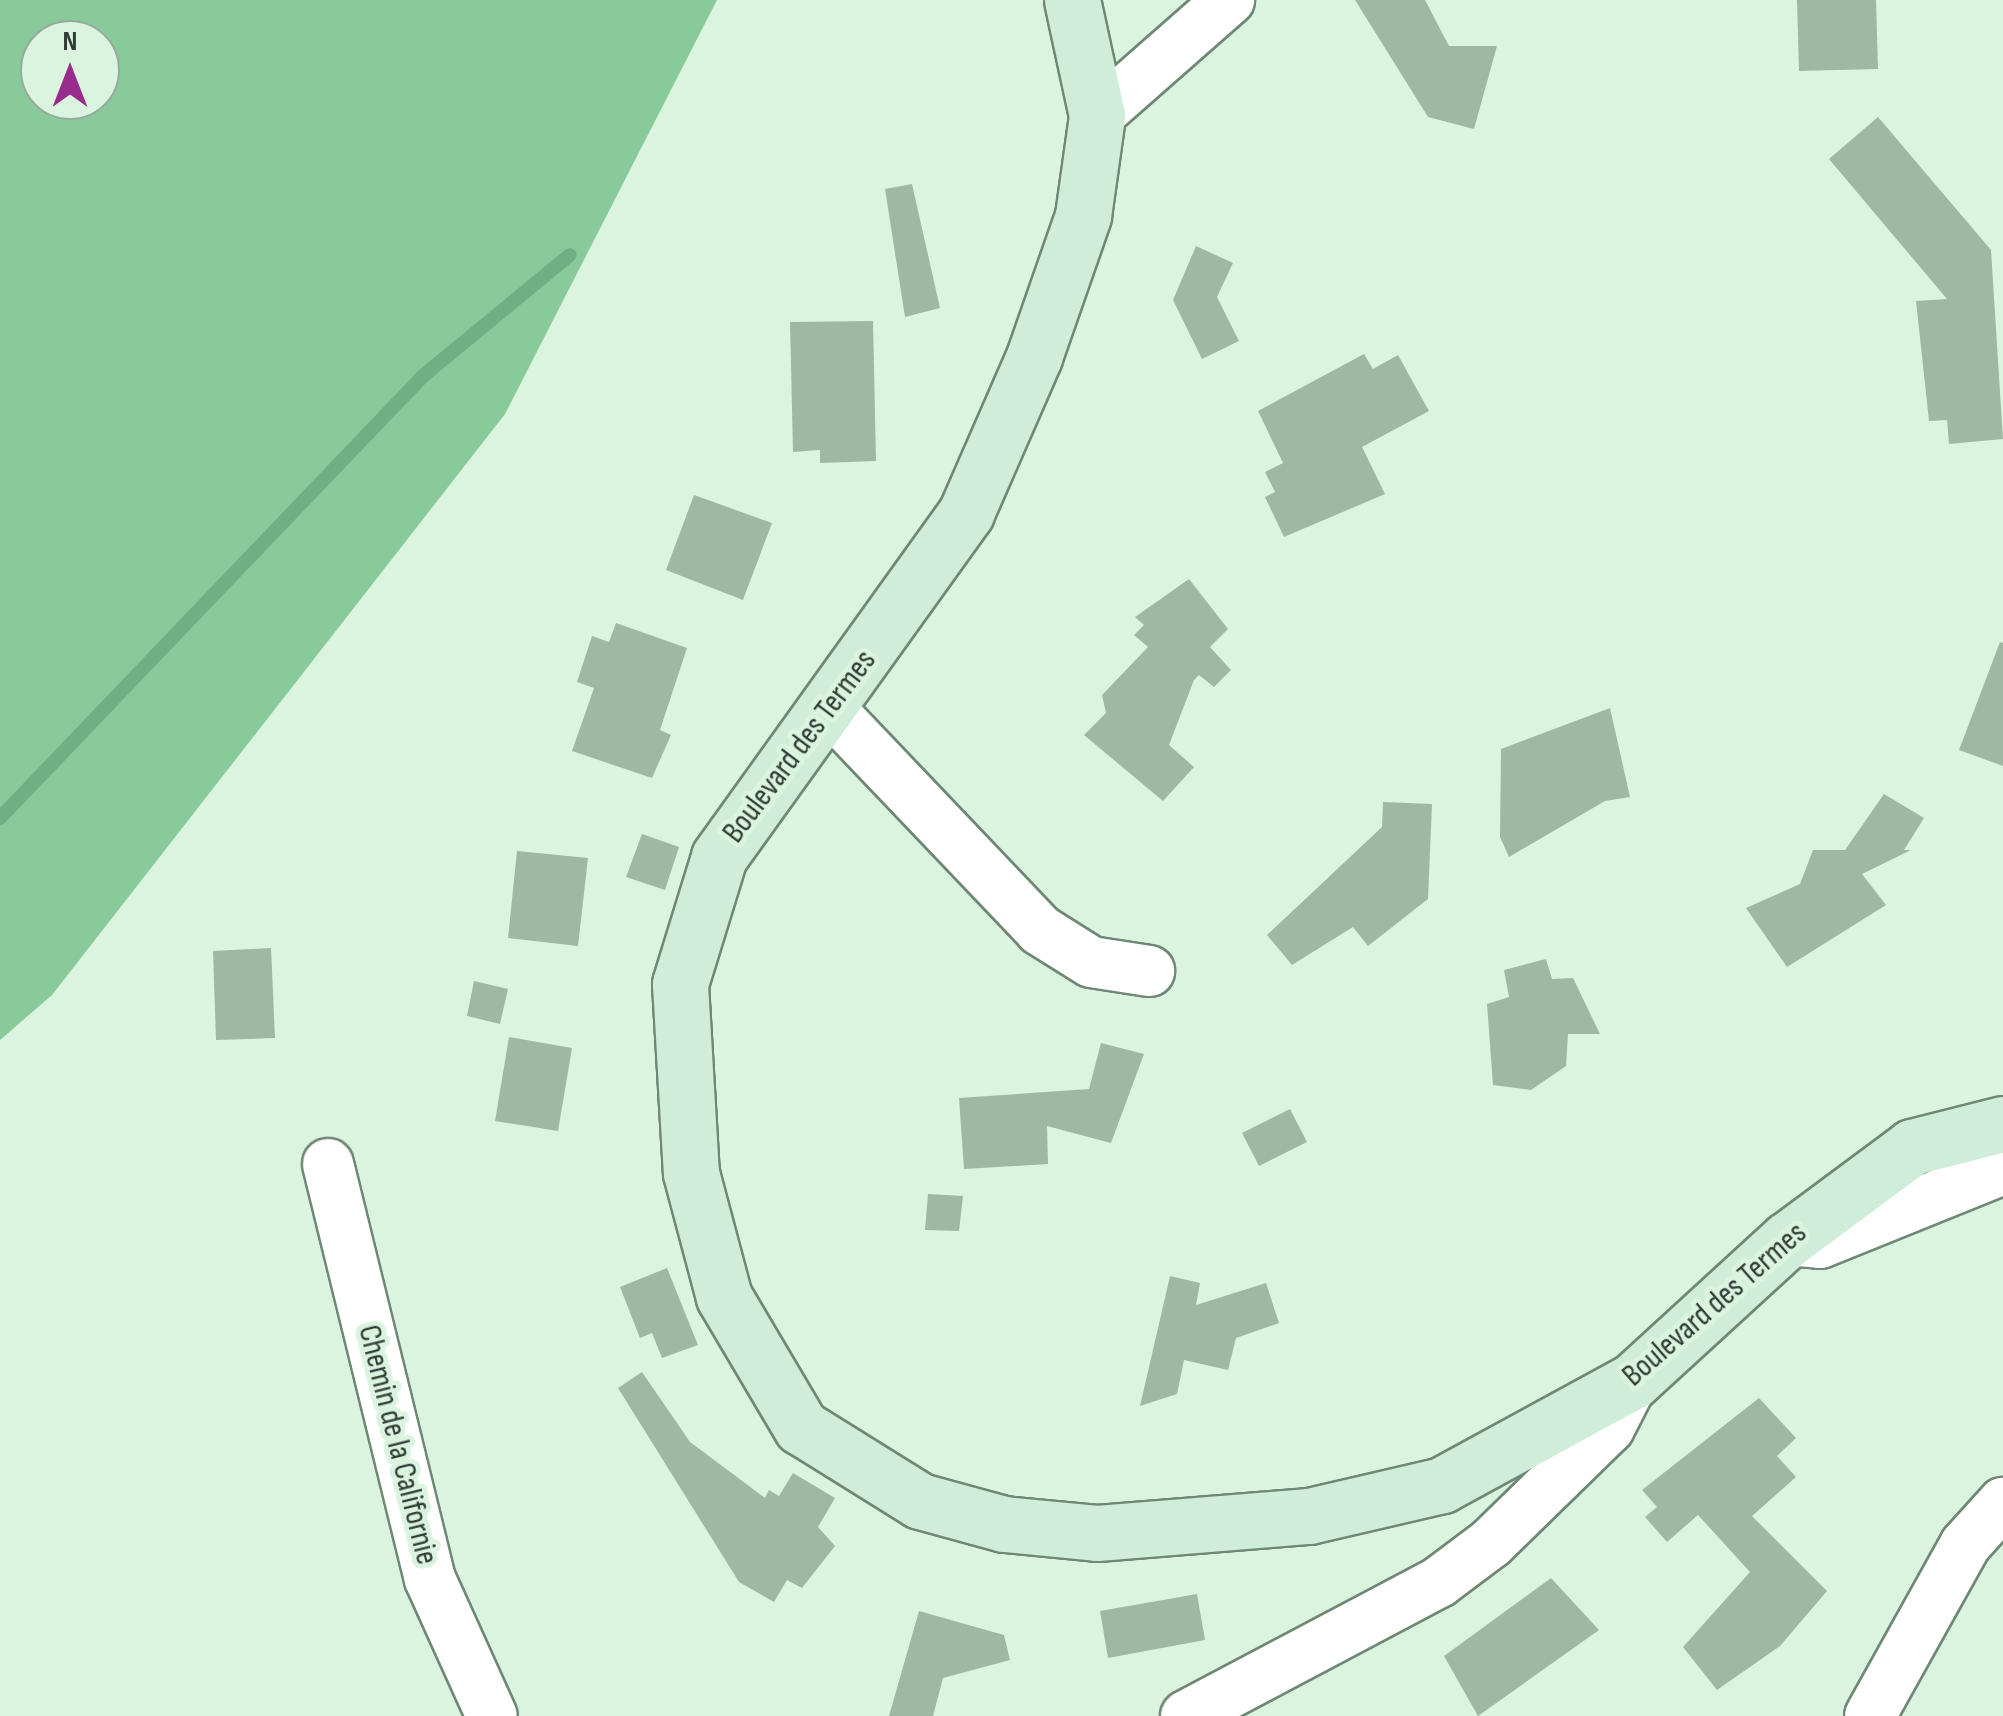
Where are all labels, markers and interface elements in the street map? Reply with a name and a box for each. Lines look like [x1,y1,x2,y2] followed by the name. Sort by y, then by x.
[20,20,120,120] north arrow
[63,25,77,58] text: N
[715,643,885,851] street label: Boulevard des Termes
[1615,1215,1815,1395] street label: Boulevard des Termes
[349,1321,445,1569] street label: Chemin de la Californie

